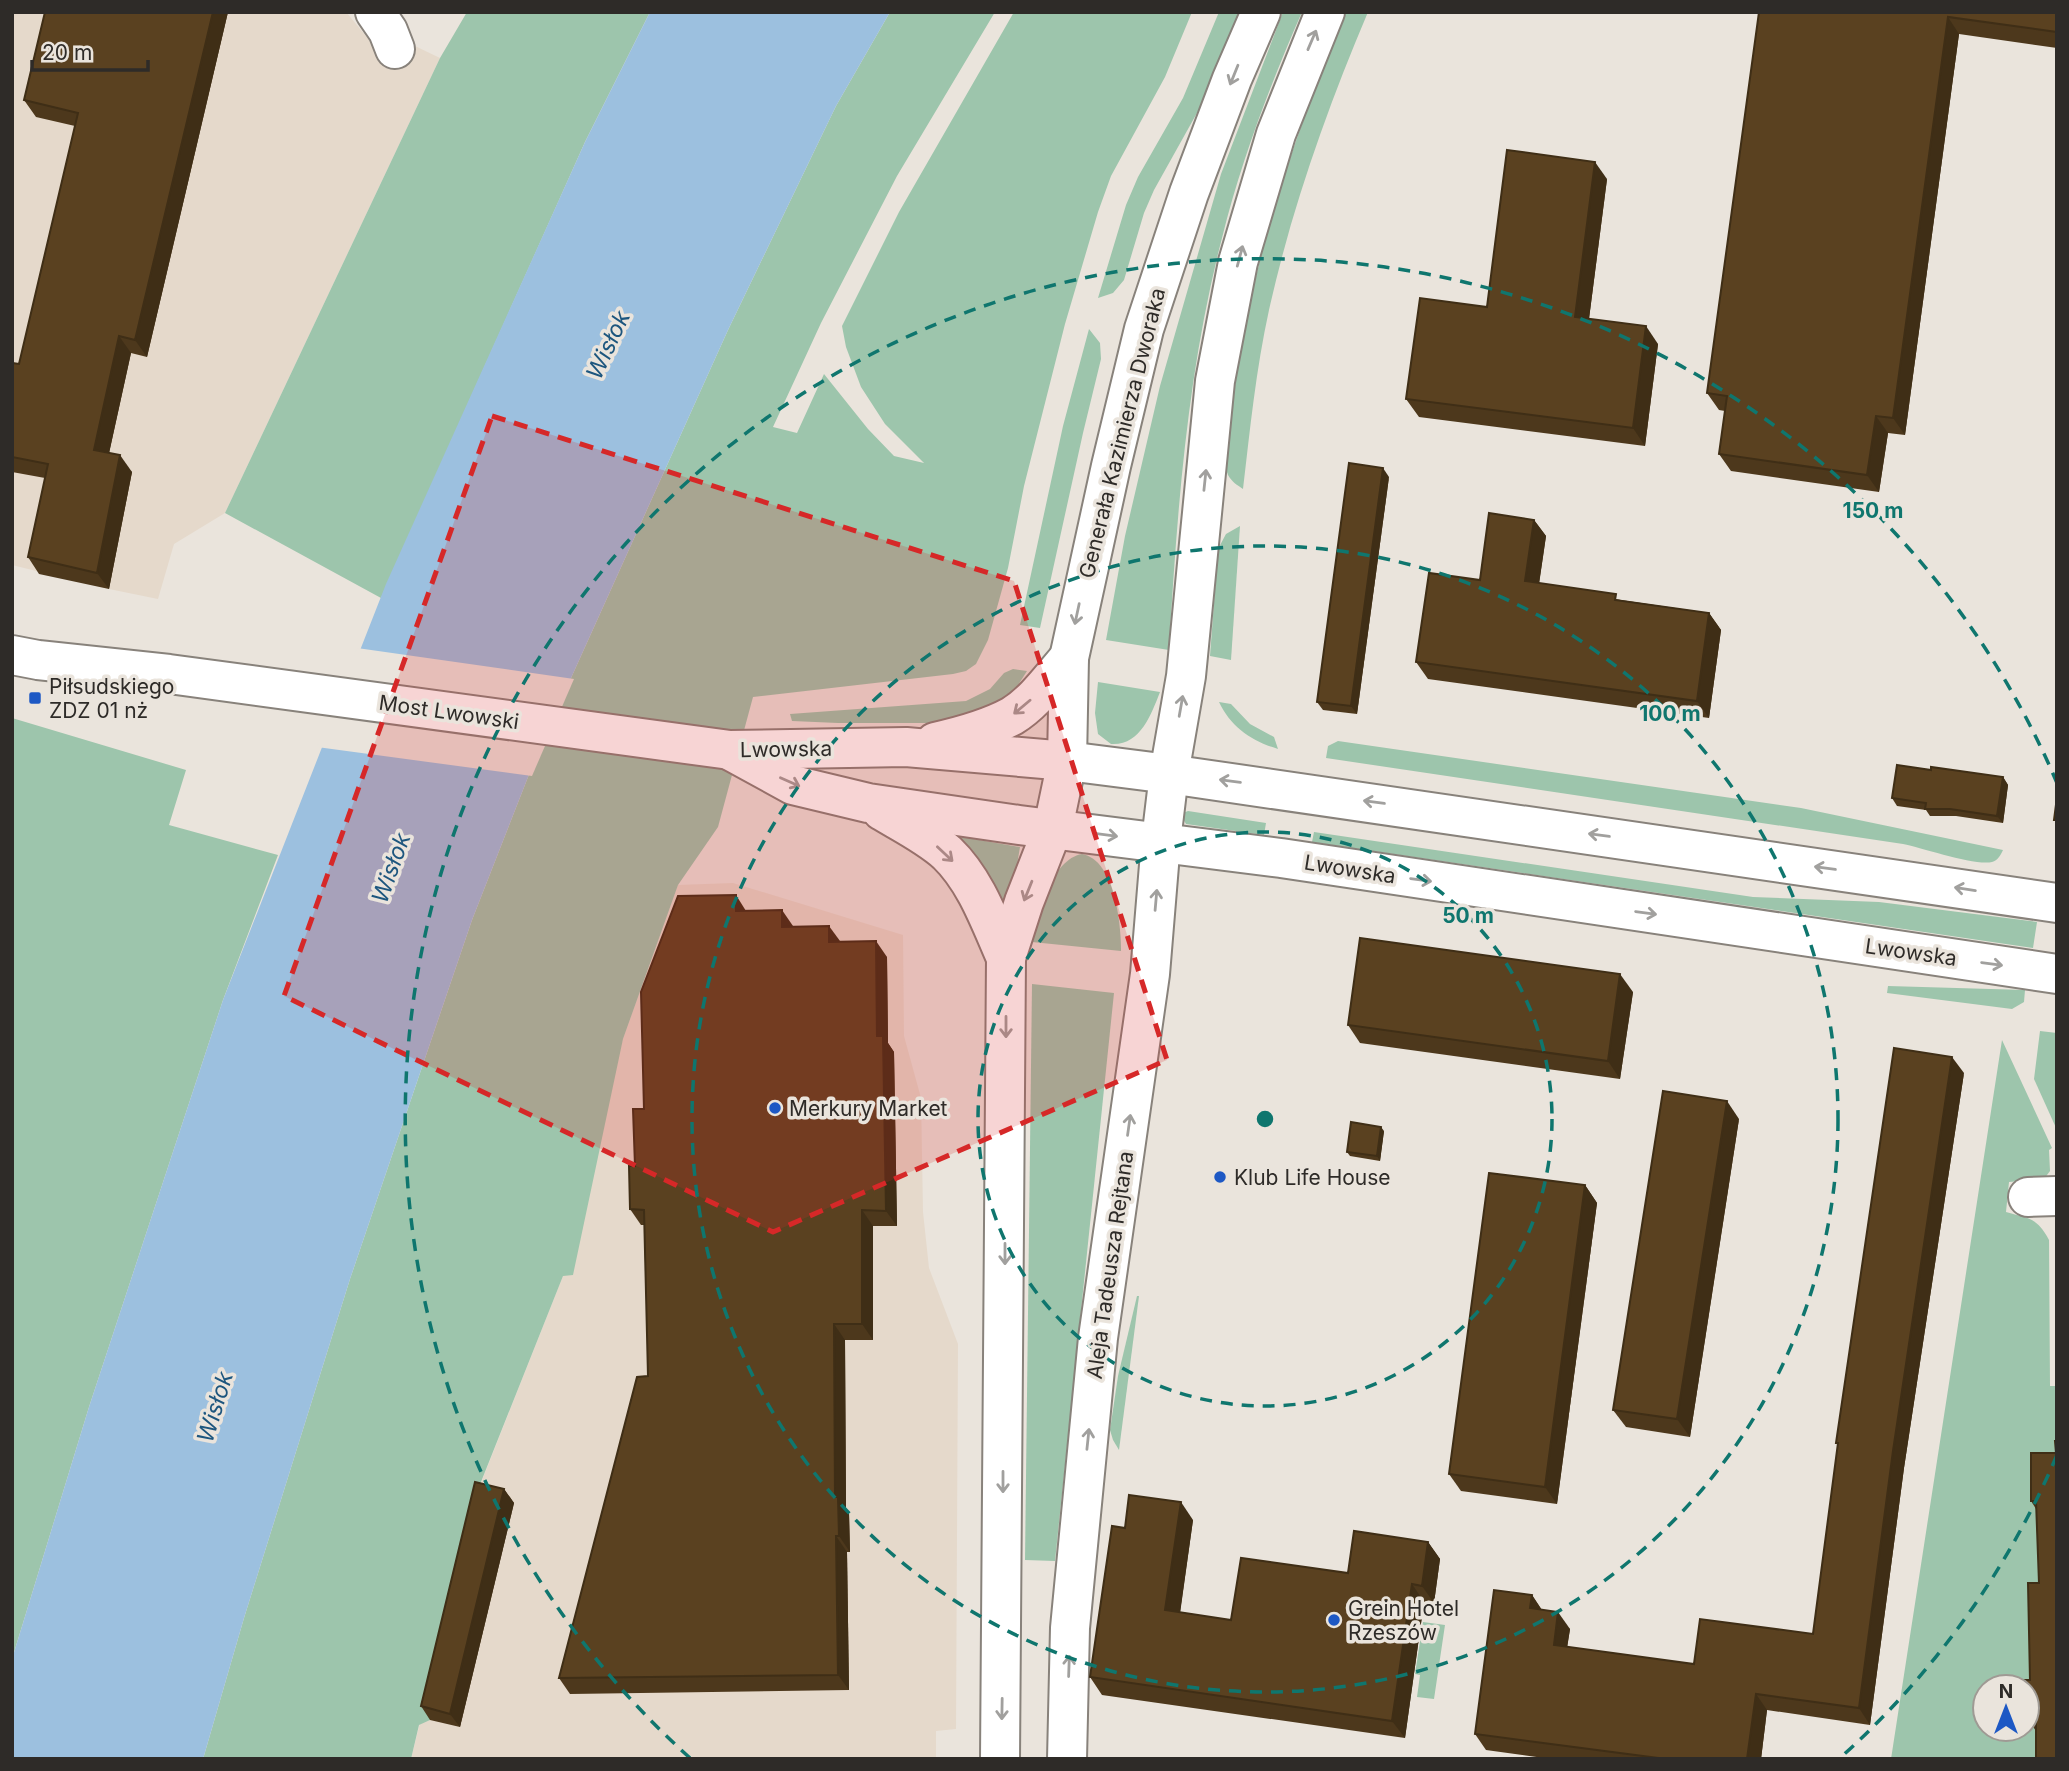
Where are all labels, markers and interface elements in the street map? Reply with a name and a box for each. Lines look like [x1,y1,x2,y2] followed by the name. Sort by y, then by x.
[32,28,147,72] scale bar
[1307,30,1320,52] one-way arrow
[42,40,92,65] text: 20 m
[1227,64,1240,85] one-way arrow
[1234,245,1247,268] one-way arrow
[1074,285,1170,581] street label: Generała Kazimierza Dworaka
[580,306,636,384] water label: Wisłok
[1199,469,1212,492] one-way arrow
[1843,498,1903,523] text: 150 m
[1070,602,1084,625] one-way arrow
[49,674,174,723] place label: Piłsudskiego ZDZ 01 nż
[27,690,43,706] marker: Piłsudskiego ZDZ 01 nż
[377,690,521,734] street label: Most Lwowski
[1175,695,1188,718] one-way arrow
[1014,699,1032,715] one-way arrow
[1639,701,1701,726] text: 100 m
[740,736,832,762] street label: Lwowska
[1219,775,1242,788] one-way arrow
[779,776,800,789] one-way arrow
[1363,795,1386,808] one-way arrow
[1095,828,1118,841] one-way arrow
[1589,828,1611,841] one-way arrow
[365,829,417,907] water label: Wisłok
[936,846,954,862] one-way arrow
[1302,849,1398,889] street label: Lwowska
[1814,861,1836,874] one-way arrow
[1409,873,1432,886] one-way arrow
[1021,880,1034,902] one-way arrow
[1954,882,1977,895] one-way arrow
[1150,889,1163,911] one-way arrow
[1442,903,1494,928] text: 50 m
[1634,907,1657,920] one-way arrow
[1863,933,1959,971] street label: Lwowska
[1980,958,2003,971] one-way arrow
[999,1015,1013,1038] one-way arrow
[789,1096,948,1121] place label: Merkury Market
[767,1100,783,1116] marker: Merkury Market
[1253,1107,1277,1131] centre of rings
[1122,1114,1135,1137] one-way arrow
[1082,1149,1138,1381] street label: Aleja Tadeusza Rejtana
[1234,1165,1391,1190] place label: Klub Life House
[1212,1169,1228,1185] marker: Klub Life House
[998,1242,1012,1265] one-way arrow
[191,1368,239,1446] water label: Wisłok
[1082,1429,1095,1451] one-way arrow
[996,1470,1010,1493] one-way arrow
[1348,1596,1459,1645] place label: Grein Hotel Rzeszów
[1326,1612,1342,1628] marker: Grein Hotel Rzeszów
[1062,1655,1075,1678] one-way arrow
[1971,1673,2041,1743] north arrow
[1999,1680,2013,1703] text: N
[995,1697,1008,1720] one-way arrow

